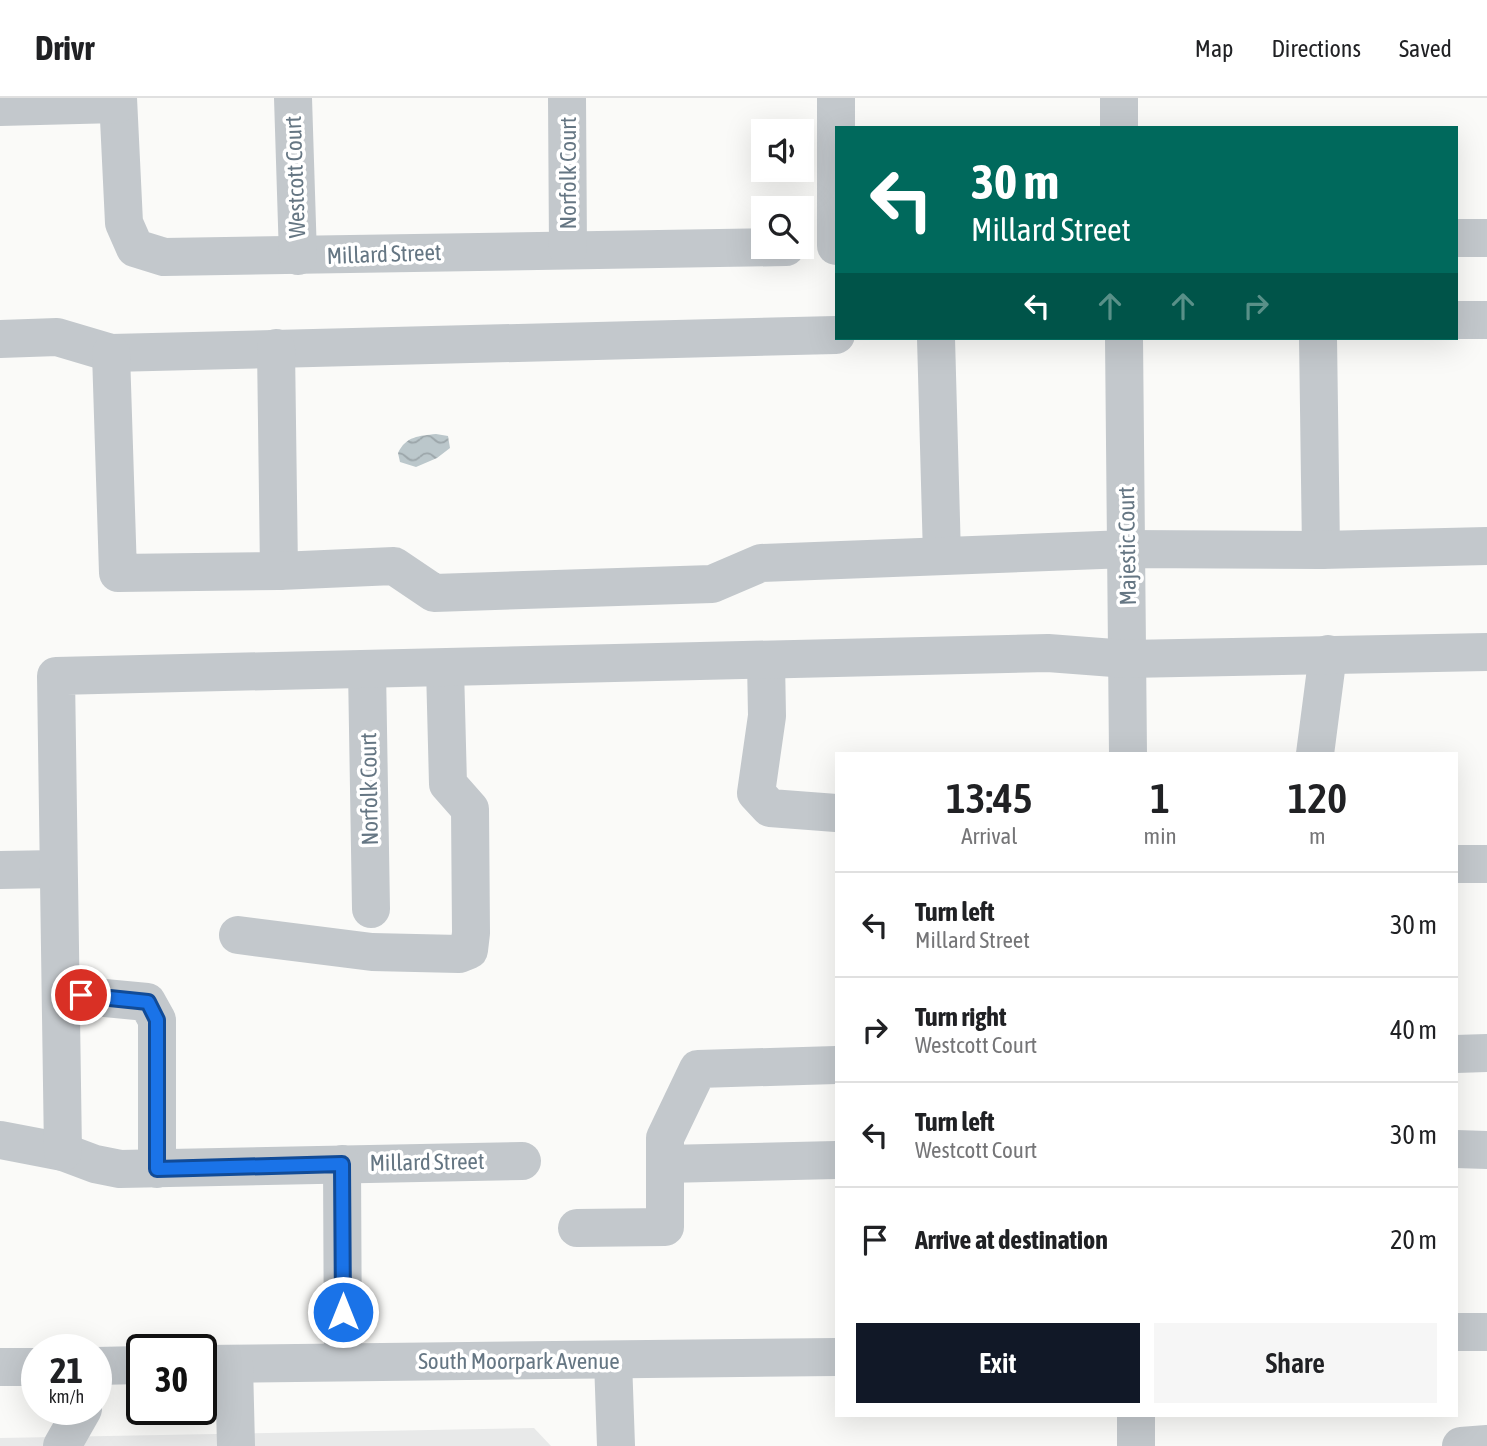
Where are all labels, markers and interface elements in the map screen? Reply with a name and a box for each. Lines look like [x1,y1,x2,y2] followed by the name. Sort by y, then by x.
[35,29,94,67] text: Drivr
[1195,35,1233,62] text: Map
[1271,35,1361,62] text: Directions
[1399,35,1452,62] text: Saved
[280,116,310,238] street label: Westcott Court
[555,117,581,229] street label: Norfolk Court
[751,119,814,259] map controls
[751,119,814,182] button: sound
[971,153,1059,209] text: 30 m
[856,154,947,245] icon: left
[751,196,814,259] button: search
[971,211,1131,248] text: Millard Street
[326,239,442,269] street label: Millard Street
[1018,287,1056,325] icon: left
[1091,287,1129,325] icon: ahead
[1164,287,1202,325] icon: ahead
[1237,287,1275,325] icon: right
[1113,486,1141,606] street label: Majestic Court
[355,732,383,846] street label: Norfolk Court
[946,774,1033,822] text: 13:45
[1150,774,1170,822] text: 1
[1288,774,1347,822] text: 120
[961,823,1017,849] text: Arrival
[1144,823,1177,849] text: min
[1309,823,1326,849] text: m
[915,897,995,927] text: Turn left
[856,906,894,944] icon: left
[1390,910,1437,940] text: 30 m
[915,927,1030,953] text: Millard Street
[51,965,111,1025] pin
[62,976,100,1014] icon: arrive
[915,1002,1006,1032] text: Turn right
[856,1011,894,1049] icon: right
[1390,1015,1437,1045] text: 40 m
[915,1032,1037,1058] text: Westcott Court
[915,1107,995,1137] text: Turn left
[856,1116,894,1154] icon: left
[1390,1120,1437,1150] text: 30 m
[915,1137,1037,1163] text: Westcott Court
[369,1148,485,1176] street label: Millard Street
[856,1221,894,1259] icon: arrive
[915,1225,1108,1255] text: Arrive at destination
[1390,1225,1437,1255] text: 20 m
[306,1275,380,1349] position arrow
[856,1323,1140,1403] button: Exit
[1154,1323,1437,1403] button: Share
[126,1334,217,1425] speed limit sign: 30
[418,1348,620,1374] street label: South Moorpark Avenue
[50,1350,83,1390] text: 21
[49,1386,84,1407] text: km/h

